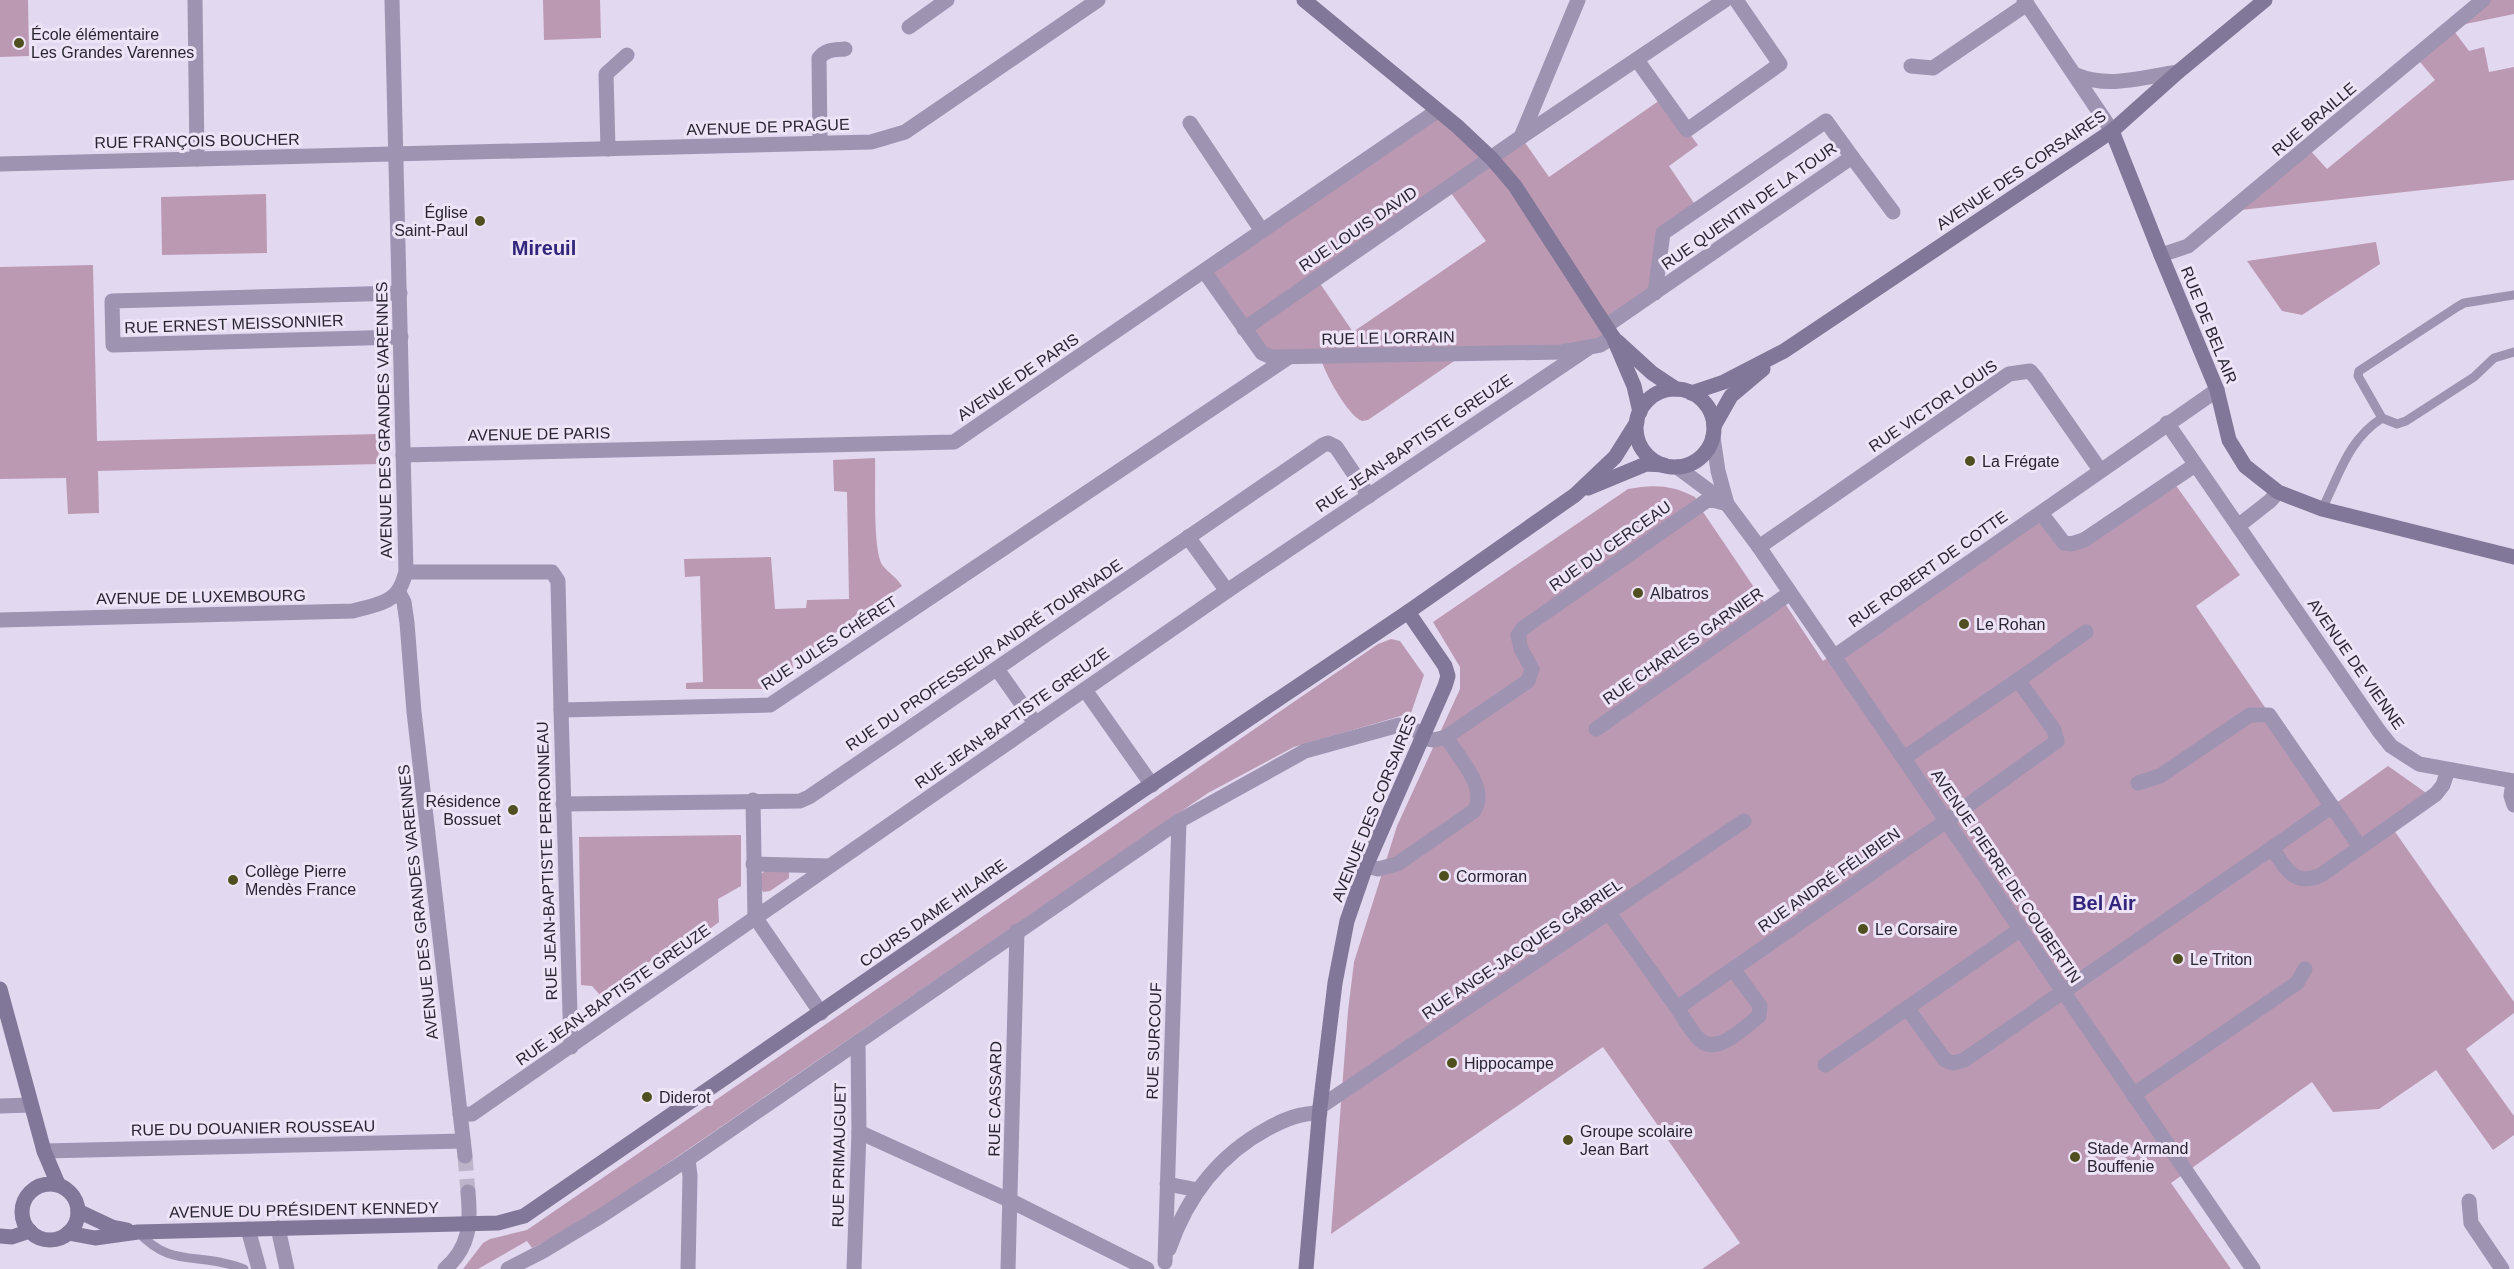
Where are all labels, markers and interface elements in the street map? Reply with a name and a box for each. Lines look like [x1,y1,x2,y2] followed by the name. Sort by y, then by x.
[31,25,194,61] place label: École élémentaire Les Grandes Varennes
[12,36,26,50] marker: École élémentaire Les Grandes Varennes
[2269,79,2359,159] street label: RUE BRAILLE
[1933,107,2109,233] street label: AVENUE DES CORSAIRES
[686,116,850,138] street label: AVENUE DE PRAGUE
[94,131,300,151] street label: RUE FRANÇOIS BOUCHER
[1658,139,1840,273] street label: RUE QUENTIN DE LA TOUR
[1296,183,1420,275] street label: RUE LOUIS DAVID
[394,203,468,239] place label: Église Saint-Paul
[473,214,487,228] marker: Église Saint-Paul
[512,237,576,259] district label: Mireuil
[2178,264,2240,386] street label: RUE DE BEL AIR
[373,281,395,559] street label: AVENUE DES GRANDES VARENNES
[124,312,344,336] street label: RUE ERNEST MEISSONNIER
[1321,328,1455,348] street label: RUE LE LORRAIN
[954,330,1082,424] street label: AVENUE DE PARIS
[1866,357,2000,455] street label: RUE VICTOR LOUIS
[1313,371,1515,515] street label: RUE JEAN-BAPTISTE GREUZE
[468,424,610,444] street label: AVENUE DE PARIS
[1982,453,2059,470] place label: La Frégate
[1963,454,1977,468] marker: La Frégate
[1546,498,1674,594] street label: RUE DU CERCEAU
[1845,508,2011,630] street label: RUE ROBERT DE COTTE
[842,555,1125,754] street label: RUE DU PROFESSEUR ANDRÉ TOURNADE
[1600,584,1766,708] street label: RUE CHARLES GARNIER
[1650,585,1709,602] place label: Albatros
[1631,586,1645,600] marker: Albatros
[96,587,306,607] street label: AVENUE DE LUXEMBOURG
[757,592,900,693] street label: RUE JULES CHÉRET
[2304,596,2408,732] street label: AVENUE DE VIENNE
[1976,616,2045,633] place label: Le Rohan
[1957,617,1971,631] marker: Le Rohan
[912,644,1112,792] street label: RUE JEAN-BAPTISTE GREUZE
[1329,712,1419,904] street label: AVENUE DES CORSAIRES
[534,721,560,1001] street label: RUE JEAN-BAPTISTE PERRONNEAU
[395,763,441,1041] street label: AVENUE DES GRANDES VARENNES
[1928,766,2084,986] street label: AVENUE PIERRE DE COUBERTIN
[425,793,502,828] place label: Résidence Bossuet
[506,803,520,817] marker: Résidence Bossuet
[1754,824,1903,935] street label: RUE ANDRÉ FÉLIBIEN
[856,856,1010,970] street label: COURS DAME HILAIRE
[245,863,356,898] place label: Collège Pierre Mendès France
[1456,868,1527,885] place label: Cormoran
[1437,869,1451,883] marker: Cormoran
[226,873,240,887] marker: Collège Pierre Mendès France
[1419,876,1625,1022] street label: RUE ANGE-JACQUES GABRIEL
[2072,892,2136,914] district label: Bel Air
[513,921,713,1069] street label: RUE JEAN-BAPTISTE GREUZE
[1875,921,1958,938] place label: Le Corsaire
[1856,922,1870,936] marker: Le Corsaire
[2190,951,2252,968] place label: Le Triton
[2171,952,2185,966] marker: Le Triton
[1143,982,1165,1100] street label: RUE SURCOUF
[985,1041,1005,1157] street label: RUE CASSARD
[1464,1055,1554,1072] place label: Hippocampe
[1445,1056,1459,1070] marker: Hippocampe
[829,1082,849,1228] street label: RUE PRIMAUGUET
[659,1089,711,1106] place label: Diderot
[640,1090,654,1104] marker: Diderot
[131,1117,375,1139] street label: RUE DU DOUANIER ROUSSEAU
[1580,1123,1693,1158] place label: Groupe scolaire Jean Bart
[1561,1133,1575,1147] marker: Groupe scolaire Jean Bart
[2087,1140,2188,1175] place label: Stade Armand Bouffenie
[2068,1150,2082,1164] marker: Stade Armand Bouffenie
[169,1198,439,1221] street label: AVENUE DU PRÉSIDENT KENNEDY

